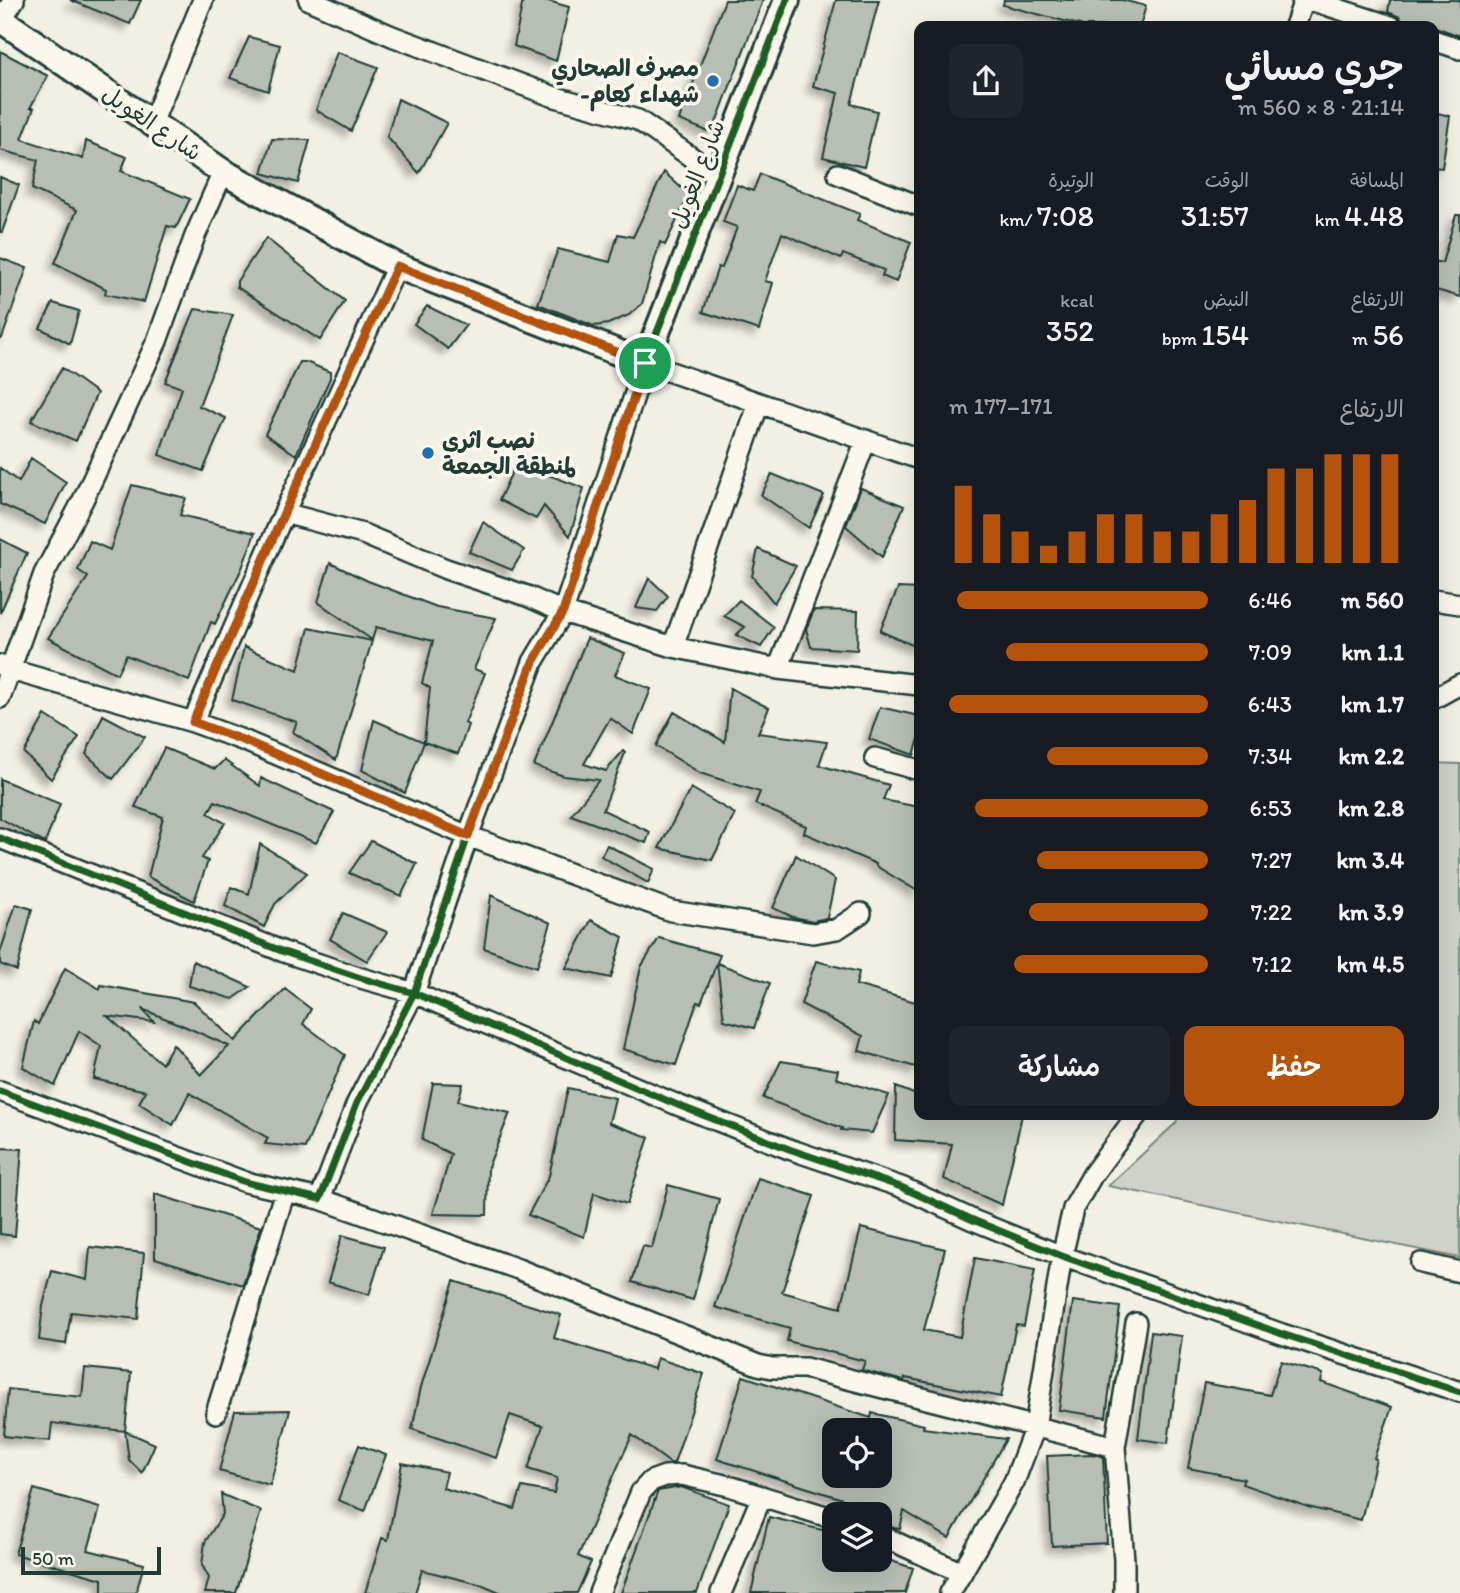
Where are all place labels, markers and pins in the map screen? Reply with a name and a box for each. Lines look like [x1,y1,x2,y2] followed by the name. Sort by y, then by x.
[551,54,699,112] place label: مصرف الصحاري -شهداء كعام
[705,73,721,89] marker: مصرف الصحاري -شهداء كعام
[615,333,675,393] pin
[442,426,576,480] place label: نصب اثري لمنطقة الجمعة
[420,445,436,461] marker: نصب اثري لمنطقة الجمعة

